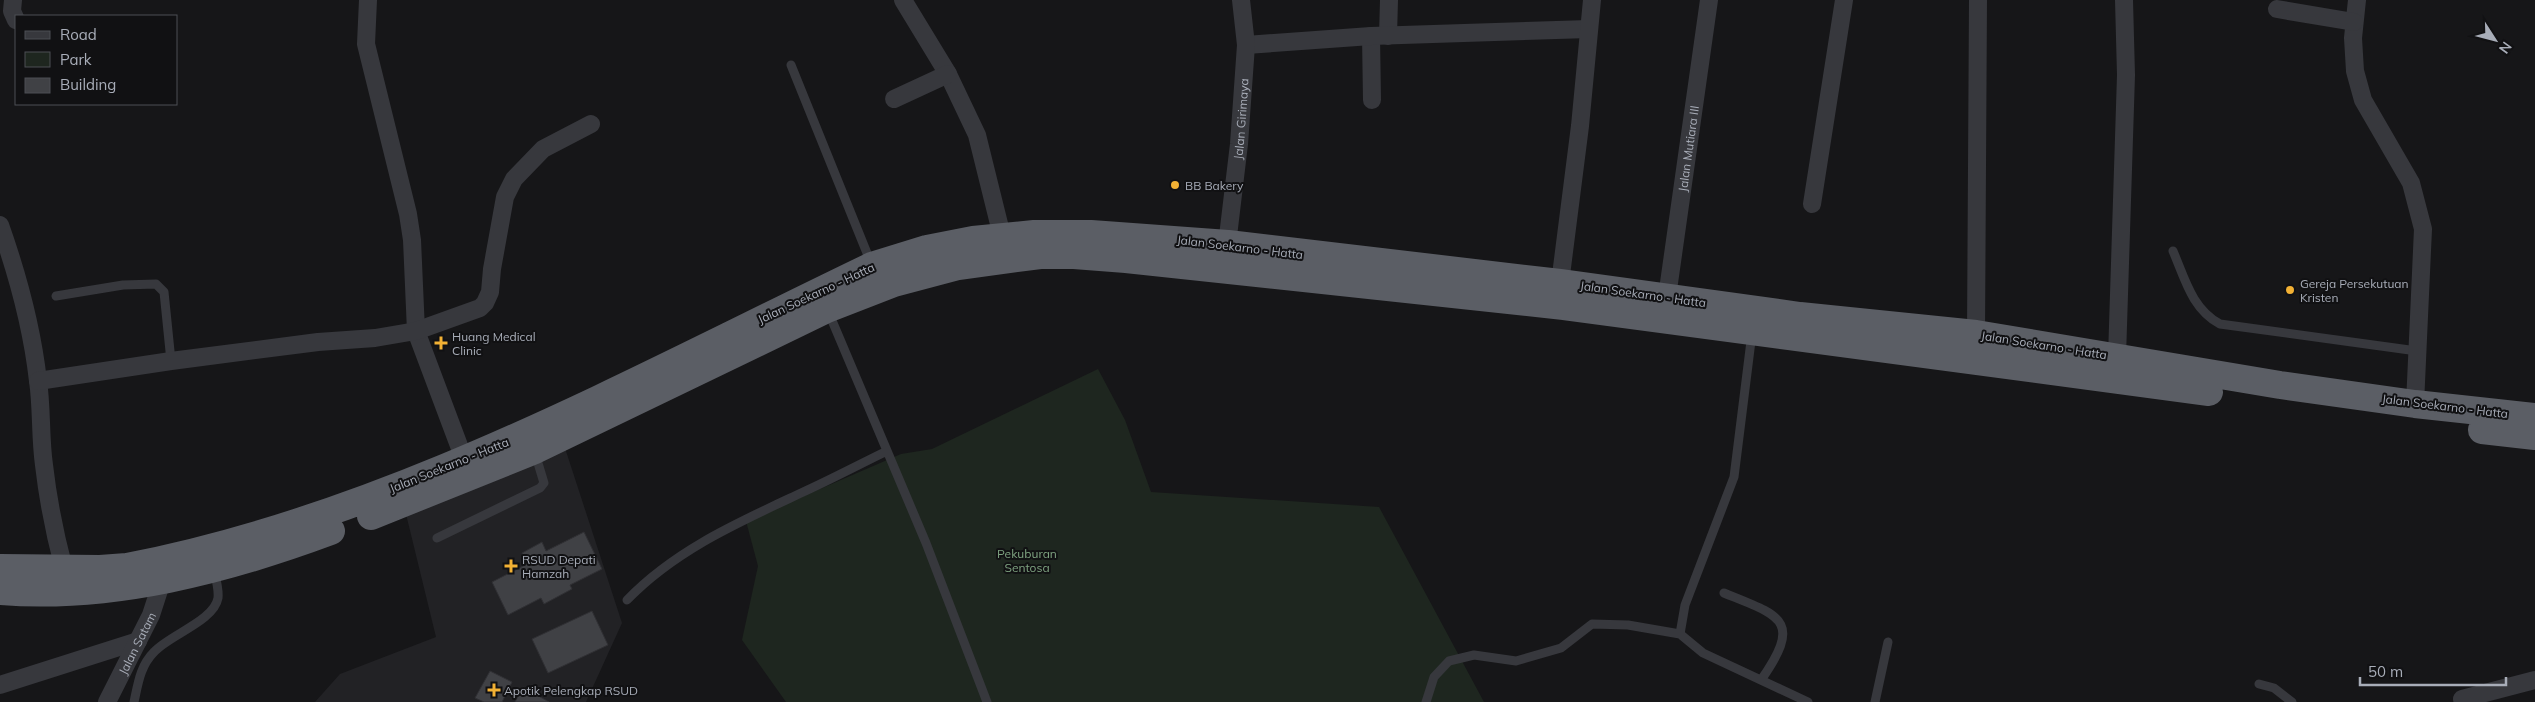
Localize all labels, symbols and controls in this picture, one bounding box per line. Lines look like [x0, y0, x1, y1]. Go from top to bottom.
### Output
legend [15, 15, 178, 105]
north arrow [2470, 15, 2520, 65]
text: Road [60, 25, 97, 44]
text: N [2495, 38, 2516, 57]
text: Park [60, 50, 92, 69]
text: Building [60, 75, 116, 94]
street label: Jalan Girimaya [1230, 78, 1251, 160]
street label: Jalan Mutiara III [1674, 104, 1702, 193]
place label: BB Bakery [1185, 178, 1244, 193]
marker: BB Bakery [1169, 179, 1181, 191]
street label: Jalan Soekarno - Hatta [1176, 232, 1304, 262]
street label: Jalan Soekarno - Hatta [755, 259, 877, 327]
place label: Gereja Persekutuan Kristen [2300, 276, 2409, 305]
street label: Jalan Soekarno - Hatta [1579, 278, 1707, 310]
marker: Gereja Persekutuan Kristen [2284, 284, 2296, 296]
street label: Jalan Soekarno - Hatta [1980, 328, 2108, 362]
place label: Huang Medical Clinic [452, 329, 536, 358]
marker: Huang Medical Clinic [434, 336, 448, 350]
street label: Jalan Soekarno - Hatta [2381, 391, 2509, 421]
street label: Jalan Soekarno - Hatta [387, 434, 511, 496]
park label: Pekuburan Sentosa [997, 546, 1057, 575]
place label: RSUD Depati Hamzah [522, 552, 596, 581]
marker: RSUD Depati Hamzah [504, 559, 518, 573]
street label: Jalan Satam [115, 609, 159, 677]
scale bar [2360, 654, 2506, 686]
text: 50 m [2368, 662, 2403, 681]
place label: Apotik Pelengkap RSUD [504, 683, 638, 698]
marker: Apotik Pelengkap RSUD [488, 684, 500, 696]

